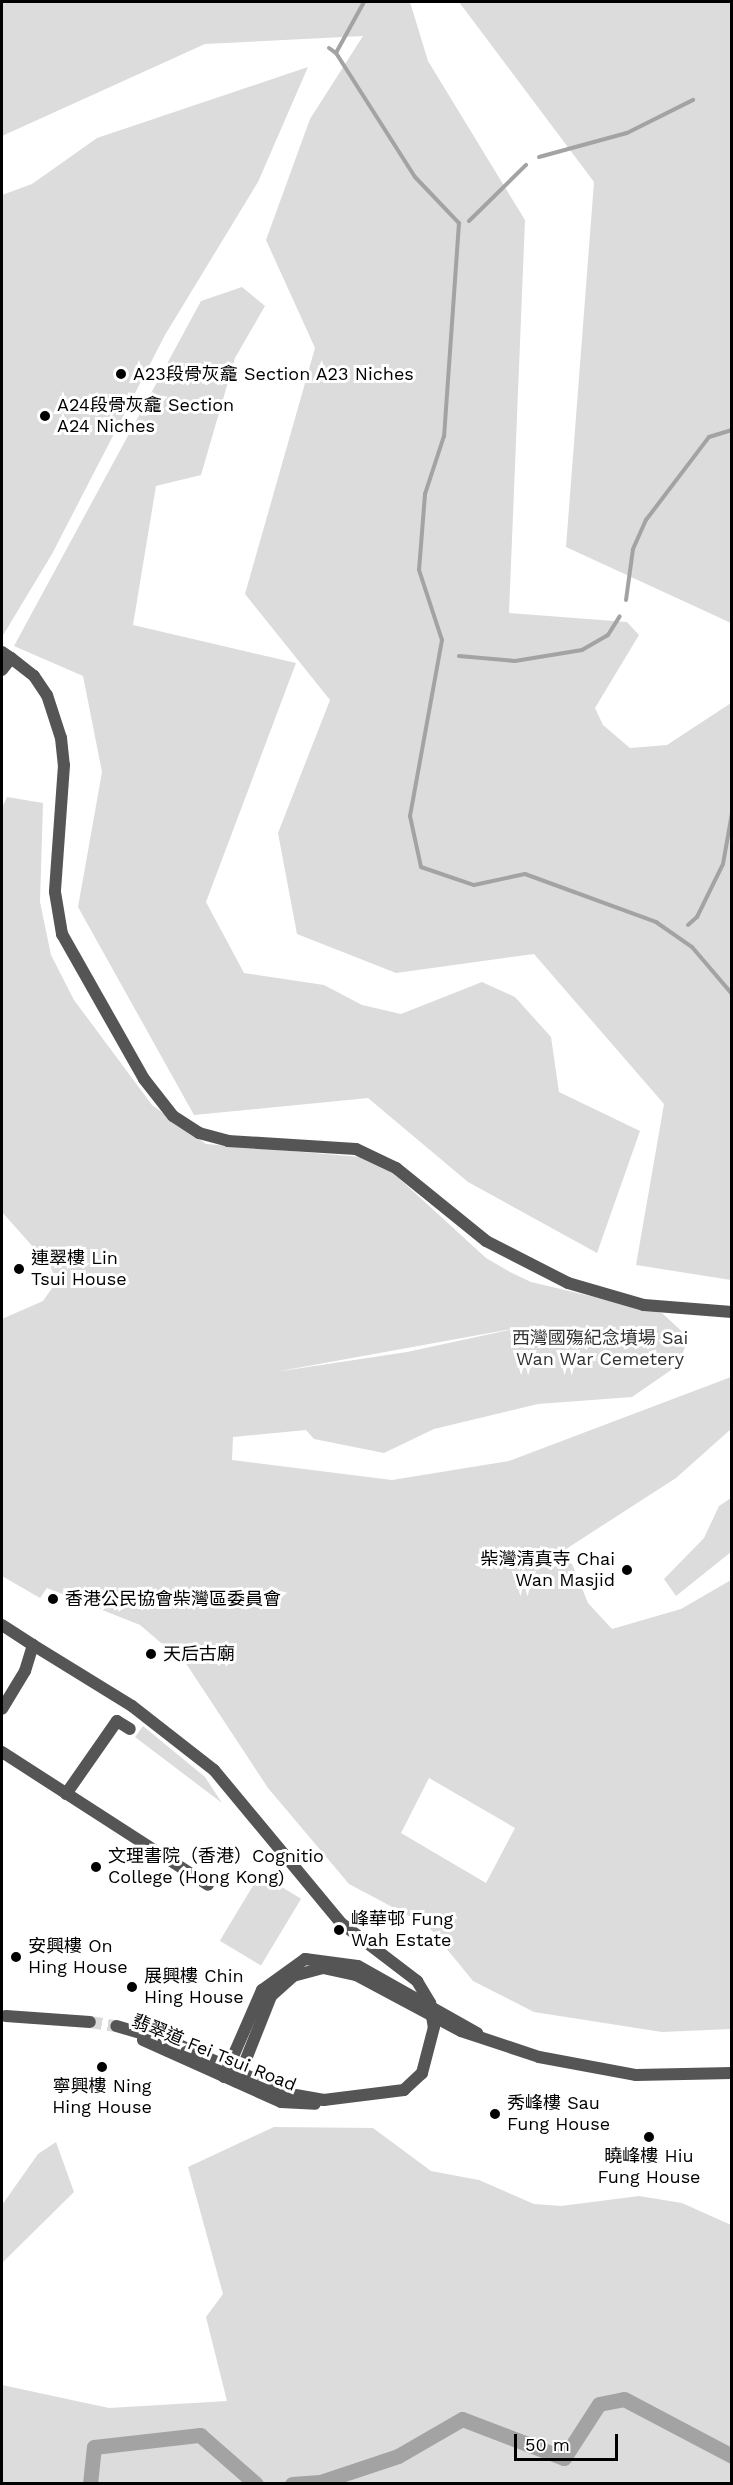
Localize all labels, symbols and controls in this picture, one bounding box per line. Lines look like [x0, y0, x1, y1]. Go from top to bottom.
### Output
place label: A23段骨灰龕 Section A23 Niches [133, 363, 415, 385]
marker: A23段骨灰龕 Section A23 Niches [114, 367, 128, 381]
place label: A24段骨灰龕 Section A24 Niches [57, 395, 234, 438]
marker: A24段骨灰龕 Section A24 Niches [38, 409, 52, 423]
place label: 連翠樓 Lin Tsui House [31, 1248, 127, 1290]
marker: 連翠樓 Lin Tsui House [12, 1262, 26, 1276]
park label: 西灣國殤紀念墳場 Sai Wan War Cemetery [512, 1328, 688, 1370]
place label: 柴灣清真寺 Chai Wan Masjid [480, 1549, 615, 1592]
marker: 柴灣清真寺 Chai Wan Masjid [620, 1563, 634, 1577]
place label: 香港公民協會柴灣區委員會 [65, 1588, 281, 1610]
marker: 香港公民協會柴灣區委員會 [46, 1592, 60, 1606]
place label: 天后古廟 [163, 1643, 235, 1665]
marker: 天后古廟 [144, 1647, 158, 1661]
place label: 文理書院（香港）Cognitio College (Hong Kong) [108, 1846, 324, 1888]
marker: 文理書院（香港）Cognitio College (Hong Kong) [89, 1860, 103, 1874]
place label: 峰華邨 Fung Wah Estate [351, 1909, 453, 1952]
marker: 峰華邨 Fung Wah Estate [332, 1923, 346, 1937]
place label: 安興樓 On Hing House [28, 1936, 128, 1978]
marker: 安興樓 On Hing House [9, 1950, 23, 1964]
place label: 展興樓 Chin Hing House [144, 1966, 244, 2008]
marker: 展興樓 Chin Hing House [125, 1980, 139, 1994]
street label: 翡翠道 Fei Tsui Road [128, 2010, 300, 2096]
marker: 寧興樓 Ning Hing House [95, 2060, 109, 2074]
place label: 寧興樓 Ning Hing House [52, 2076, 152, 2118]
place label: 秀峰樓 Sau Fung House [507, 2093, 610, 2136]
marker: 秀峰樓 Sau Fung House [488, 2107, 502, 2121]
marker: 曉峰樓 Hiu Fung House [642, 2130, 656, 2144]
place label: 曉峰樓 Hiu Fung House [597, 2146, 701, 2188]
scale bar [517, 2422, 620, 2460]
text: 50 m [525, 2434, 570, 2455]

